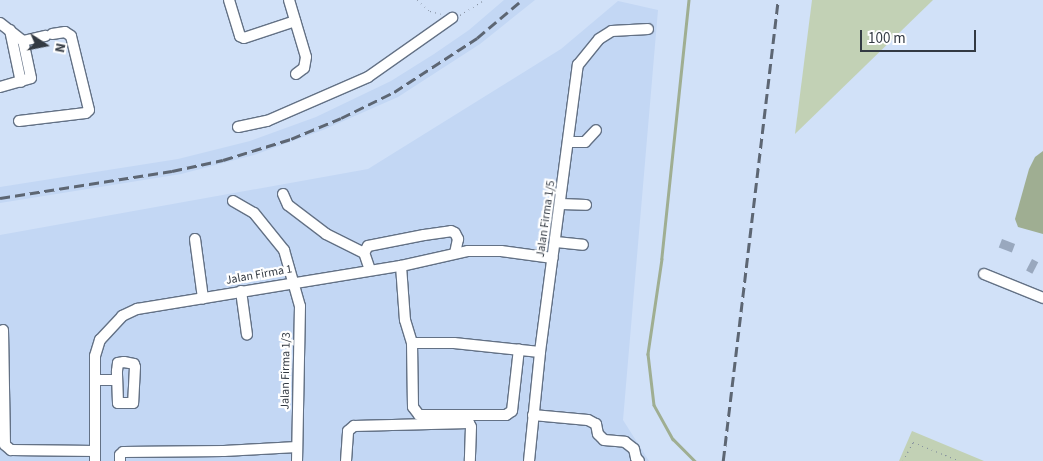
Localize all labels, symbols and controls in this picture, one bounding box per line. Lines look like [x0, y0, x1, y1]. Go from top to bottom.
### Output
north arrow [20, 20, 70, 70]
scale bar [863, 20, 979, 52]
text: 100 m [868, 28, 906, 49]
text: N [49, 41, 70, 54]
street label: Jalan Firma 1/5 [533, 180, 559, 258]
street label: Jalan Firma 1 [225, 262, 293, 288]
street label: Jalan Firma 1/3 [278, 332, 294, 410]

